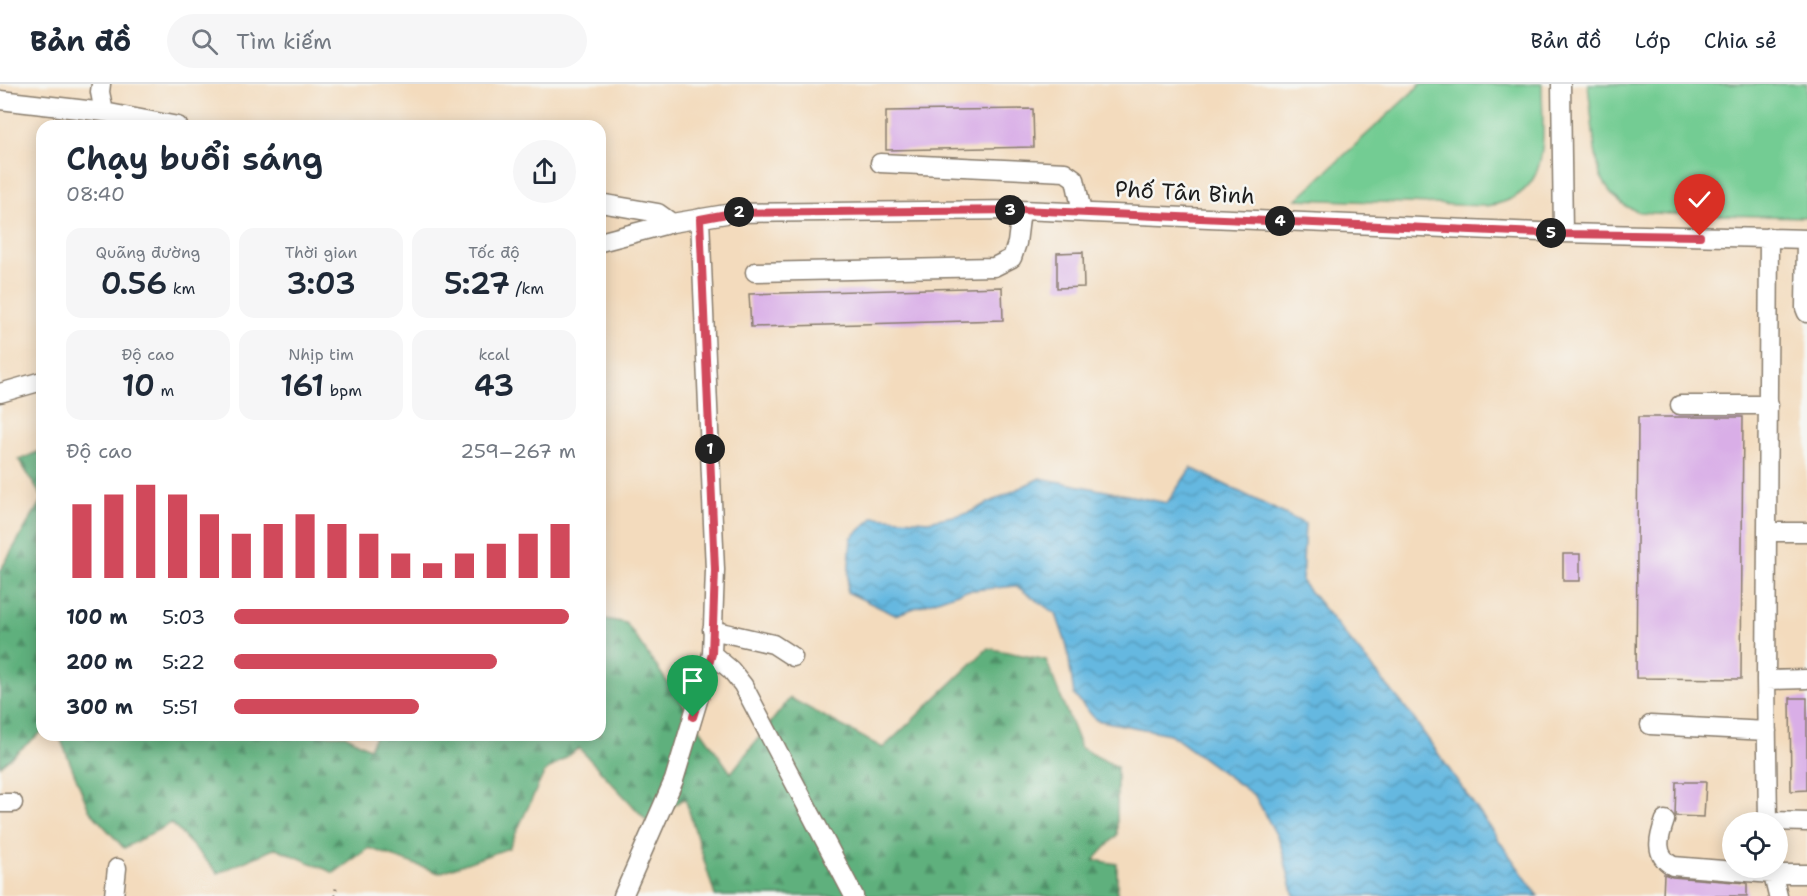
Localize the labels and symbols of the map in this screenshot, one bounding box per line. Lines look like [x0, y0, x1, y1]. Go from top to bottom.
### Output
street label: Phố Tân Bình [1114, 174, 1256, 211]
pin [1674, 174, 1725, 236]
pin: 3 [995, 195, 1025, 225]
pin: 2 [724, 197, 754, 227]
pin: 4 [1265, 206, 1295, 236]
pin: 5 [1536, 218, 1566, 248]
pin: 1 [695, 434, 725, 464]
pin [667, 655, 718, 717]

